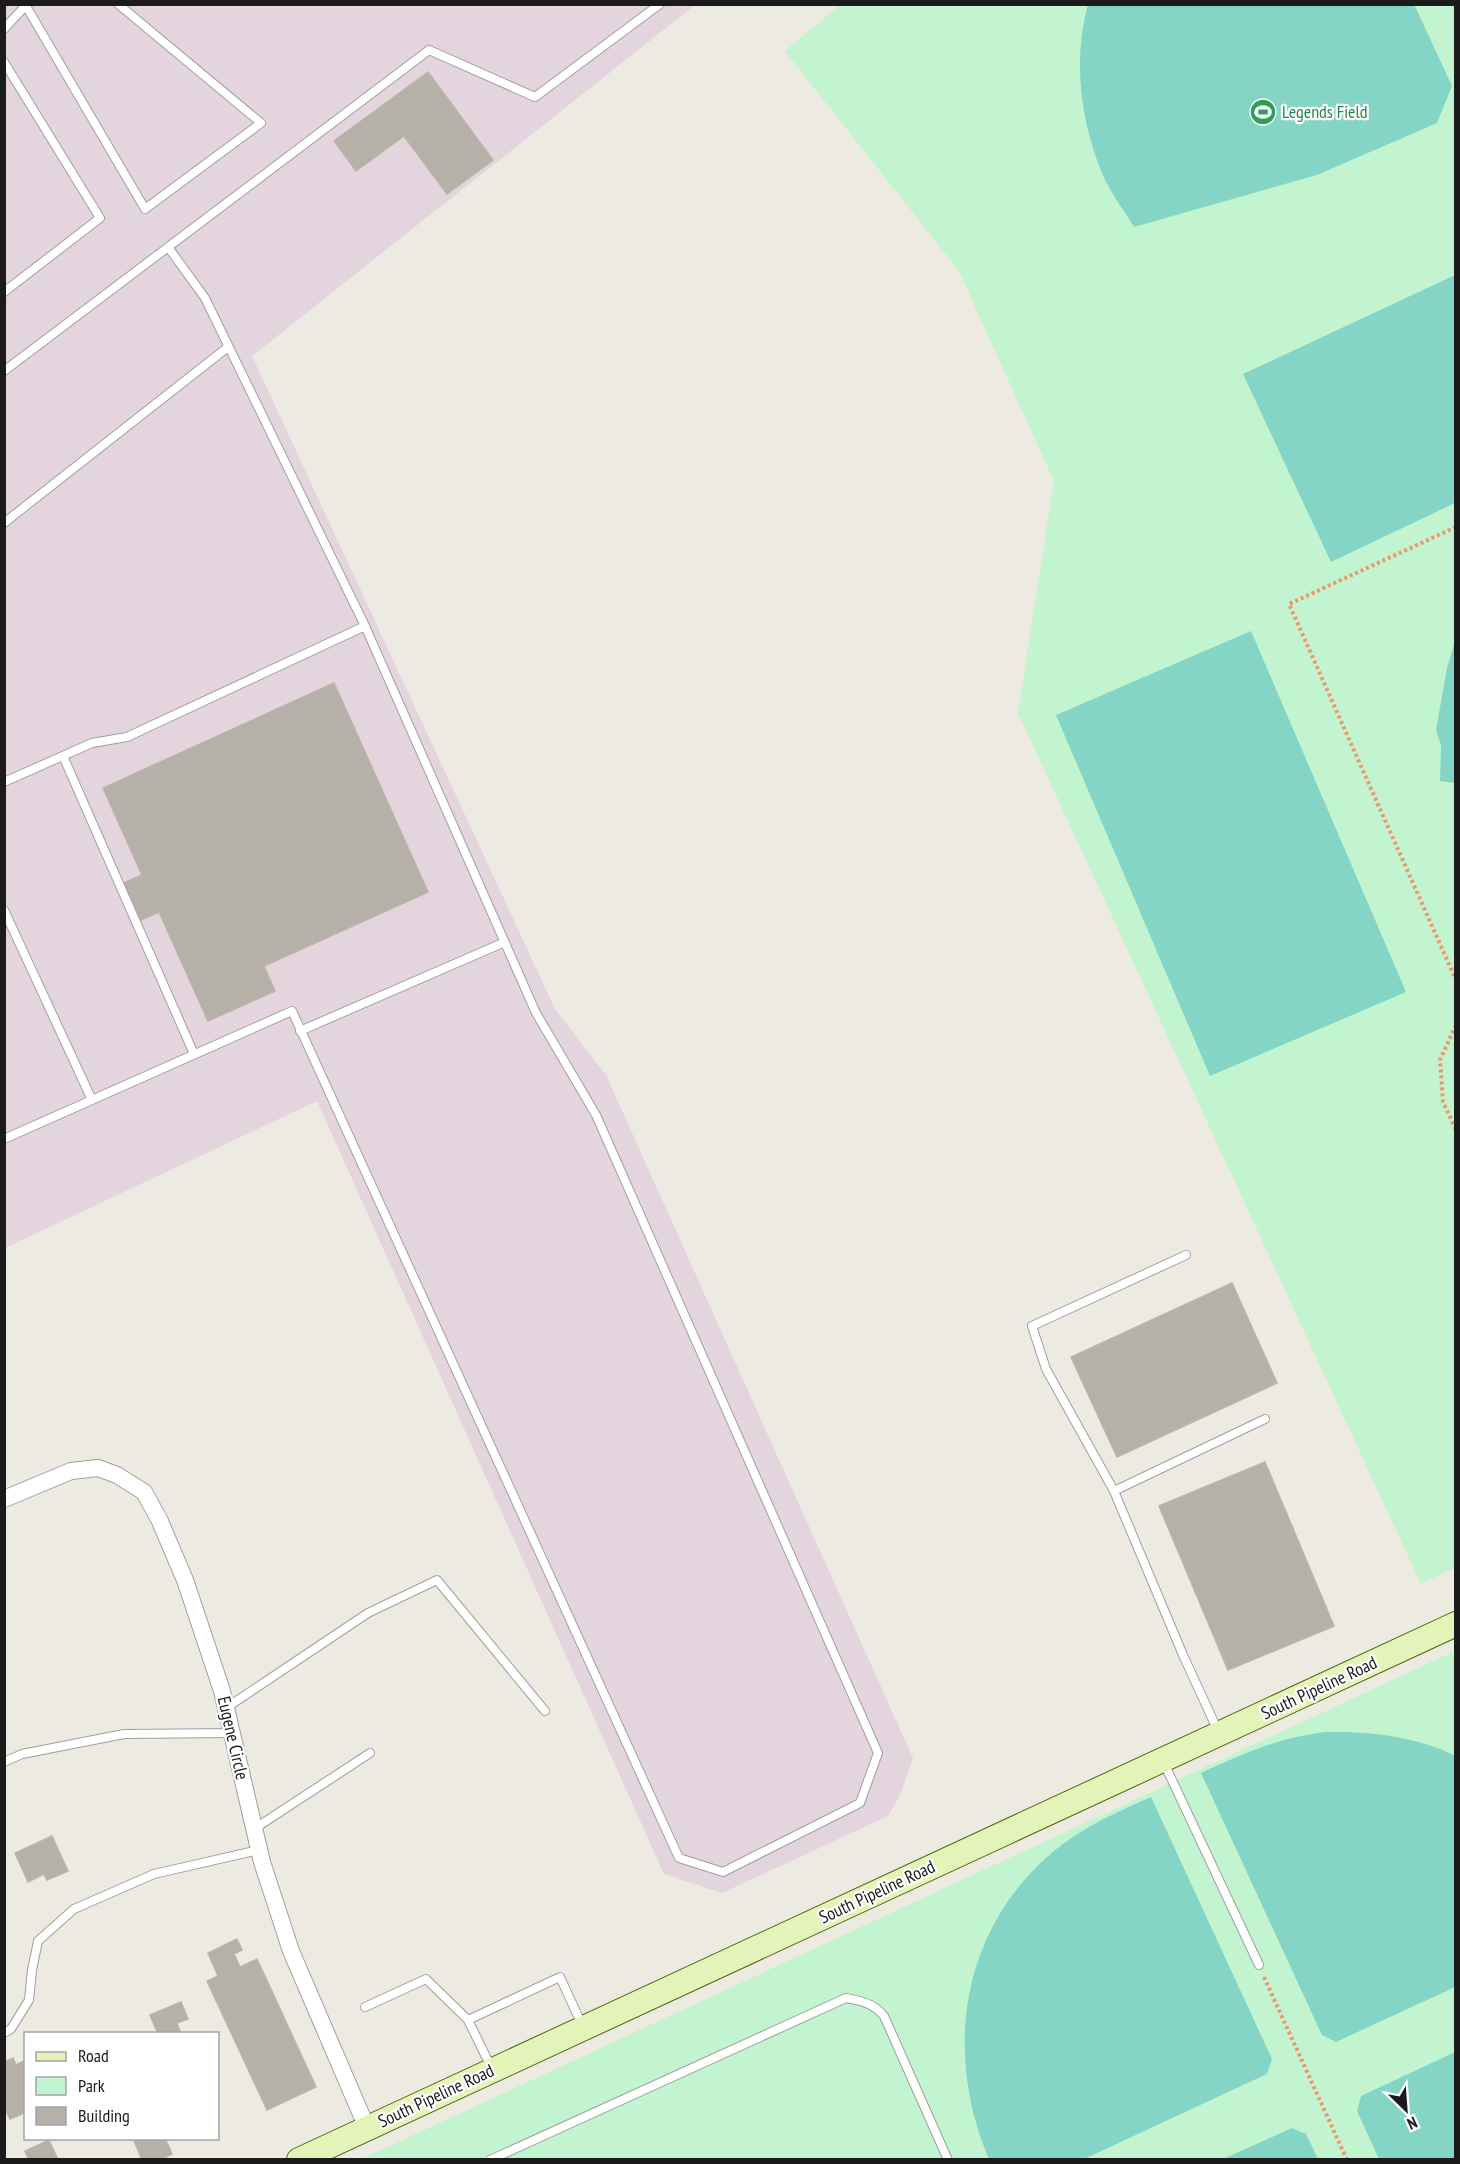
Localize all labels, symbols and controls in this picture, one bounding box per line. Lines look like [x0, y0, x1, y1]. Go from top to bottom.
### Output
sports icon: Legends Field [1248, 97, 1278, 127]
place label: Legends Field [1282, 100, 1368, 123]
street label: South Pipeline Road [1257, 1651, 1380, 1724]
street label: Eugene Circle [213, 1694, 254, 1782]
street label: South Pipeline Road [815, 1855, 938, 1928]
legend [24, 2032, 219, 2140]
text: Road [78, 2044, 109, 2067]
street label: South Pipeline Road [374, 2059, 497, 2132]
text: Park [78, 2074, 105, 2097]
north arrow [1376, 2080, 1436, 2140]
text: Building [78, 2104, 130, 2127]
text: N [1404, 2113, 1420, 2134]

